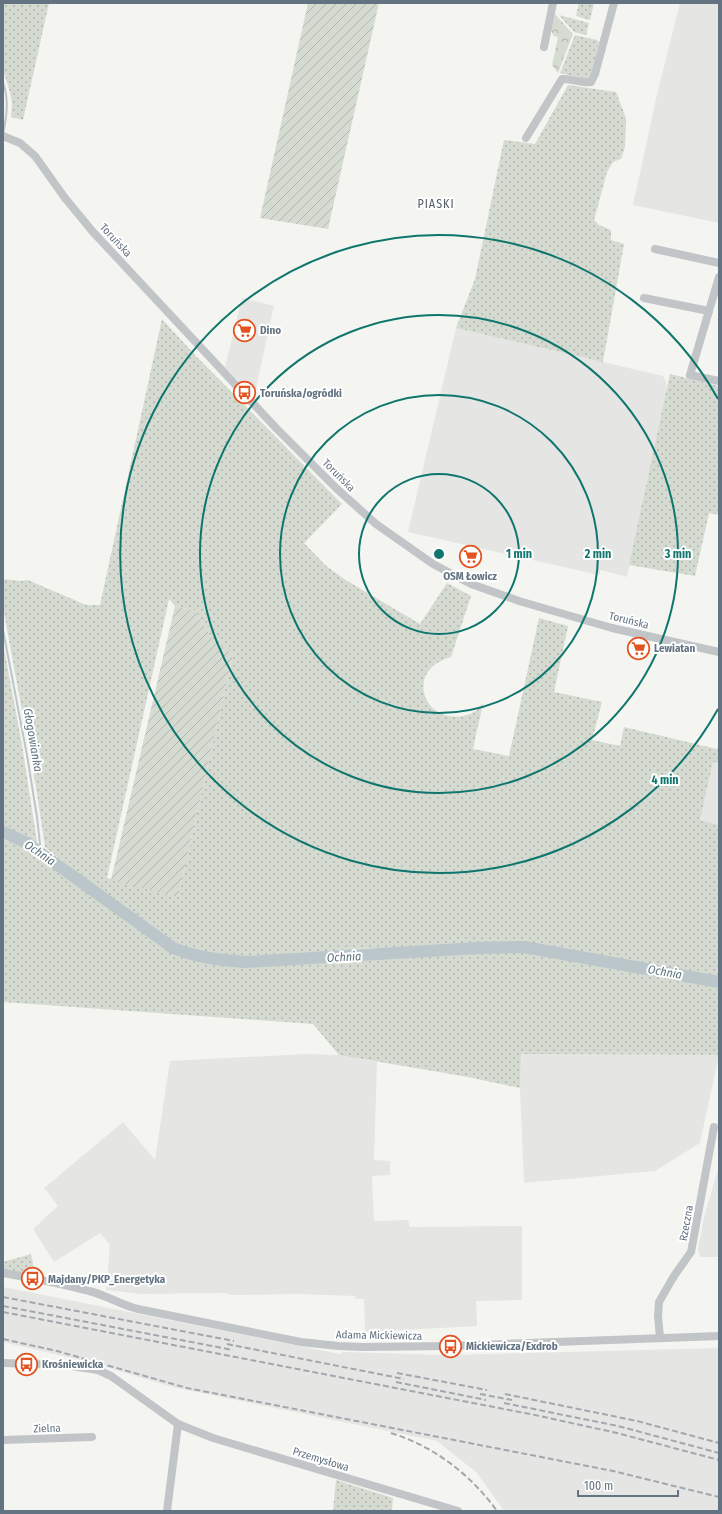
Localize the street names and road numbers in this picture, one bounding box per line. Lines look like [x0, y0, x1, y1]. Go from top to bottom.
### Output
street label: Toruńska [97, 221, 134, 260]
street label: Toruńska [320, 456, 358, 494]
street label: Toruńska [608, 609, 650, 632]
street label: Rzeczna [677, 1204, 696, 1242]
street label: Adama Mickiewicza [336, 1328, 422, 1343]
street label: Zielna [33, 1422, 61, 1435]
street label: Przemysłowa [291, 1445, 351, 1474]

